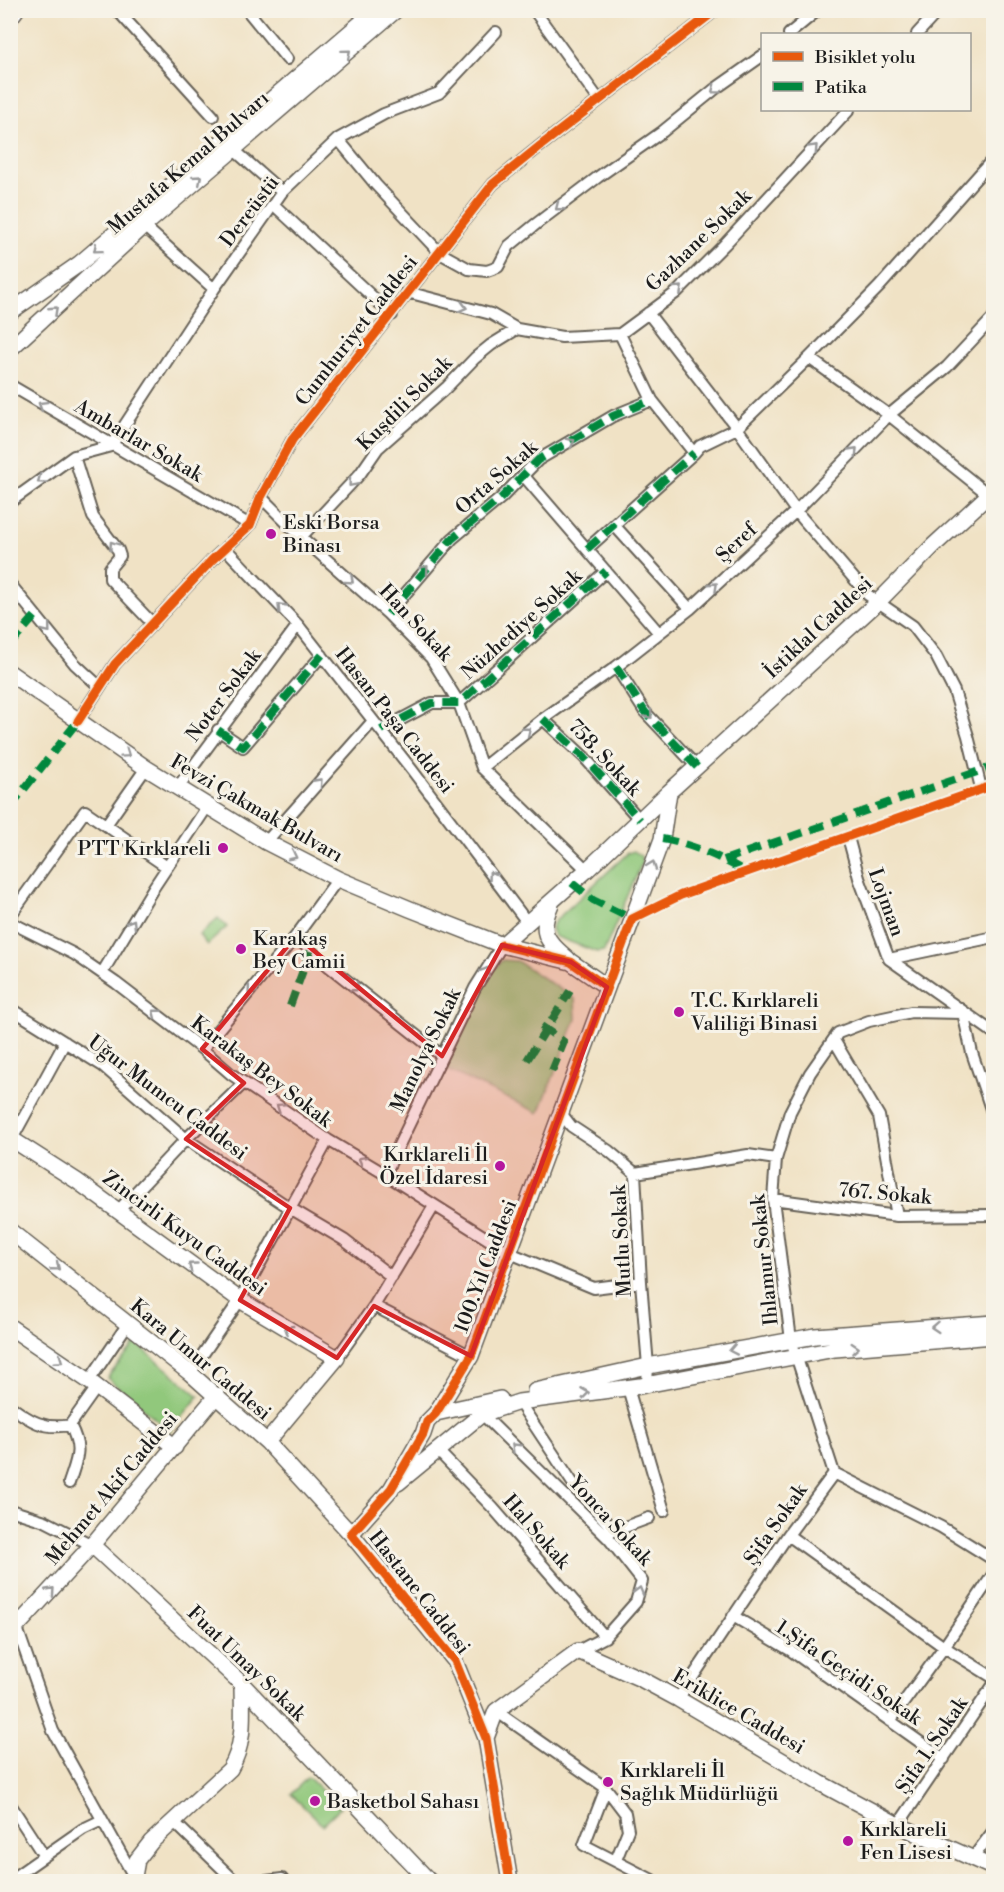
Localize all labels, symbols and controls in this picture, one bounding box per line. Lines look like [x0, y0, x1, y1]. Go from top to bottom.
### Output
legend [761, 33, 971, 111]
text: Bisiklet yolu [814, 46, 916, 69]
one-way arrow [340, 49, 351, 60]
text: Patika [815, 76, 868, 99]
one-way arrow [711, 82, 722, 93]
street label: Mustafa Kemal Bulvarı [103, 86, 275, 240]
one-way arrow [806, 144, 817, 155]
street label: Dereüstü [215, 171, 286, 253]
one-way arrow [191, 175, 202, 186]
street label: Gazhane Sokak [641, 183, 758, 298]
one-way arrow [555, 199, 566, 210]
one-way arrow [93, 242, 104, 253]
street label: Cumhuriyet Caddesi [291, 250, 424, 411]
one-way arrow [673, 285, 683, 296]
one-way arrow [458, 299, 468, 312]
one-way arrow [47, 306, 58, 317]
street label: Kuşdili Sokak [352, 350, 459, 457]
street label: Ambarlar Sokak [69, 394, 208, 489]
one-way arrow [38, 402, 49, 413]
street label: Orta Sokak [451, 435, 544, 521]
one-way arrow [565, 437, 576, 449]
one-way arrow [847, 447, 858, 458]
one-way arrow [36, 473, 47, 484]
one-way arrow [349, 476, 360, 487]
place label: Eski Borsa Binası [282, 511, 380, 559]
street label: Şeref [711, 517, 763, 568]
marker: Eski Borsa Binası [264, 527, 278, 541]
one-way arrow [109, 541, 120, 552]
street label: Nüzhediye Sokak [457, 563, 589, 686]
one-way arrow [418, 565, 429, 576]
street label: İstiklal Caddesi [759, 571, 879, 685]
one-way arrow [343, 573, 354, 584]
street label: Han Sokak [373, 579, 458, 668]
one-way arrow [707, 583, 718, 594]
one-way arrow [277, 603, 288, 613]
one-way arrow [40, 622, 51, 633]
street label: Noter Sokak [181, 643, 268, 747]
street label: Hasan Paşa Caddesi [329, 643, 459, 799]
one-way arrow [642, 708, 653, 719]
street label: 758. Sokak [562, 714, 647, 803]
one-way arrow [520, 728, 531, 739]
one-way arrow [120, 747, 131, 758]
street label: Fevzi Çakmak Bulvarı [165, 750, 347, 869]
one-way arrow [312, 778, 323, 789]
place label: PTT Kırklareli [78, 837, 211, 862]
marker: PTT Kırklareli [216, 841, 230, 855]
one-way arrow [286, 848, 297, 860]
one-way arrow [645, 860, 658, 870]
street label: Lojman [862, 865, 909, 940]
one-way arrow [488, 871, 499, 882]
one-way arrow [125, 919, 137, 929]
place label: Karakaş Bey Camii [252, 927, 346, 975]
marker: Karakaş Bey Camii [234, 942, 248, 956]
one-way arrow [478, 967, 490, 977]
one-way arrow [349, 981, 360, 992]
street label: Manolya Sokak [385, 983, 468, 1117]
one-way arrow [247, 984, 258, 995]
place label: T.C. Kırklareli Valiliği Binasi [690, 989, 819, 1037]
marker: T.C. Kırklareli Valiliği Binasi [672, 1005, 686, 1019]
one-way arrow [151, 1009, 162, 1020]
street label: Karakaş Bey Sokak [185, 1011, 338, 1134]
street label: Uğur Mumcu Caddesi [82, 1030, 252, 1167]
one-way arrow [275, 1103, 286, 1114]
place label: Kırklareli İl Özel İdaresi [380, 1142, 488, 1191]
one-way arrow [358, 1156, 368, 1167]
marker: Kırklareli İl Özel İdaresi [493, 1159, 507, 1173]
street label: Zincirli Kuyu Caddesi [97, 1166, 271, 1302]
street label: 767. Sokak [837, 1178, 934, 1211]
street label: Mutlu Sokak [607, 1183, 638, 1298]
street label: Ihlamur Sokak [746, 1192, 785, 1327]
street label: 100.Yıl Caddesi [449, 1196, 523, 1337]
one-way arrow [49, 1260, 60, 1271]
one-way arrow [188, 1262, 199, 1273]
street label: Kara Umur Caddesi [124, 1294, 276, 1427]
one-way arrow [931, 1320, 940, 1333]
one-way arrow [284, 1325, 294, 1337]
one-way arrow [850, 1342, 859, 1355]
one-way arrow [729, 1343, 739, 1356]
one-way arrow [52, 1353, 63, 1364]
one-way arrow [581, 1388, 590, 1400]
street label: Mehmet Akif Caddesi [41, 1407, 184, 1571]
one-way arrow [512, 1443, 523, 1454]
street label: Yonca Sokak [562, 1470, 658, 1573]
street label: Şifa Sokak [739, 1478, 814, 1570]
street label: Hal Sokak [497, 1490, 576, 1576]
street label: Hastane Caddesi [363, 1526, 475, 1660]
one-way arrow [632, 1586, 645, 1596]
one-way arrow [44, 1587, 55, 1598]
street label: Fuat Umay Sokak [181, 1601, 312, 1728]
street label: 1.Şifa Geçidi Sokak [770, 1615, 927, 1732]
street label: Eriklice Caddesi [668, 1664, 809, 1761]
street label: Şifa 1. Sokak [891, 1691, 975, 1799]
place label: Kırklareli İl Sağlık Müdürlüğü [620, 1758, 779, 1807]
marker: Kırklareli İl Sağlık Müdürlüğü [601, 1775, 615, 1789]
place label: Basketbol Sahası [326, 1790, 480, 1815]
marker: Basketbol Sahası [308, 1794, 322, 1808]
place label: Kırklareli Fen Lisesi [860, 1818, 952, 1866]
marker: Kırklareli Fen Lisesi [841, 1834, 855, 1848]

